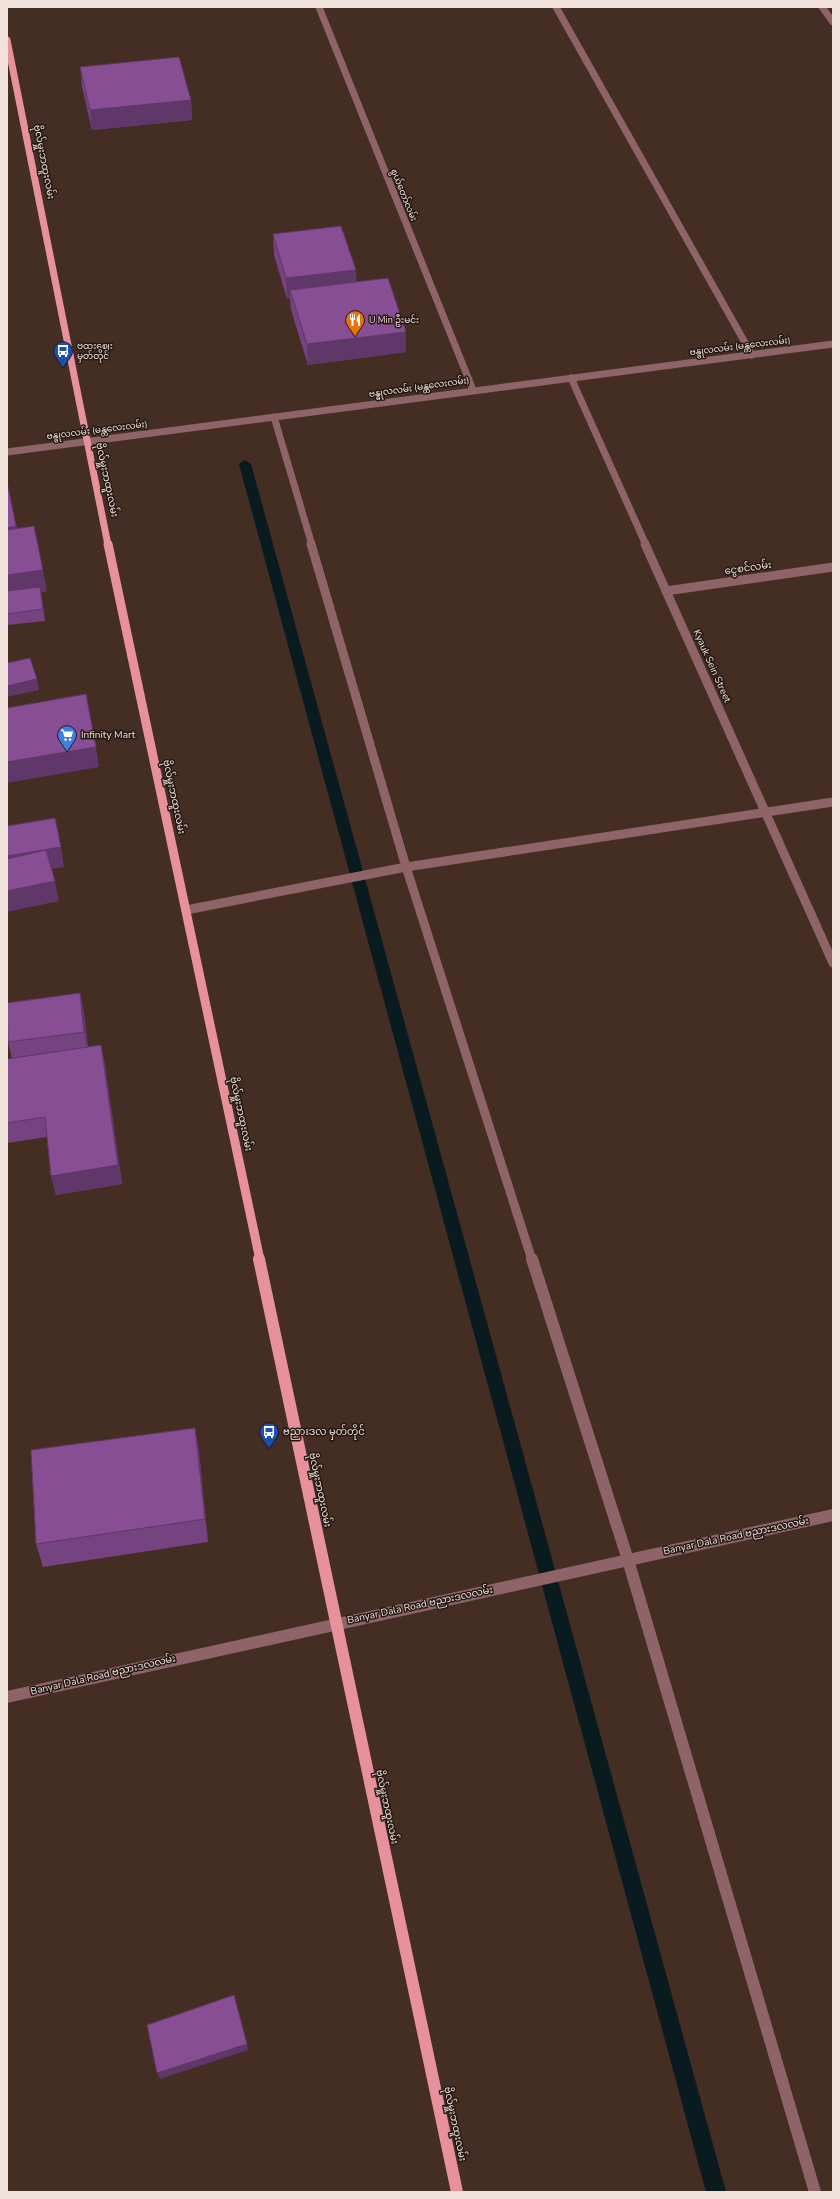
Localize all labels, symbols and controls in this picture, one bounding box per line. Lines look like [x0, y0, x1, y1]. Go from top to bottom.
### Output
street label: ဗိုလ်မှူးဘထူးလမ်း [29, 123, 59, 201]
street label: စွယ်တော်လမ်း [387, 167, 420, 223]
restaurant icon: U Min ဦးမင်း [344, 309, 366, 337]
place label: U Min ဦးမင်း [369, 314, 419, 327]
street label: ဗန္ဓုလလမ်း (မန္တလေးလမ်း) [689, 334, 791, 359]
bus stop icon: ဗထူးဈေး မှတ်တိုင် [52, 340, 74, 368]
place label: ဗထူးဈေး မှတ်တိုင် [77, 340, 113, 363]
street label: ဗန္ဓုလလမ်း (မန္တလေးလမ်း) [368, 374, 470, 401]
street label: ဗန္ဓုလလမ်း (မန္တလေးလမ်း) [46, 418, 148, 443]
street label: ဗိုလ်မှူးဘထူးလမ်း [91, 441, 123, 519]
street label: ငွေစင်လမ်း [723, 557, 773, 579]
street label: Kyauk Sein Street [690, 627, 735, 705]
supermarket icon: Infinity Mart [56, 724, 78, 752]
place label: Infinity Mart [81, 728, 136, 742]
street label: ဗိုလ်မှူးဘထူးလမ်း [158, 758, 190, 836]
street label: ဗိုလ်မှူးဘထူးလမ်း [225, 1075, 257, 1153]
bus stop icon: ဗညားဒလ မှတ်တိုင် [258, 1421, 280, 1449]
place label: ဗညားဒလ မှတ်တိုင် [283, 1424, 365, 1440]
street label: ဗိုလ်မှူးဘထူးလမ်း [304, 1451, 336, 1529]
street label: Banyar Dala Road ဗညားဒလလမ်း [662, 1513, 810, 1559]
street label: Banyar Dala Road ဗညားဒလလမ်း [346, 1582, 494, 1628]
street label: Banyar Dala Road ဗညားဒလလမ်း [29, 1650, 177, 1700]
street label: ဗိုလ်မှူးဘထူးလမ်း [371, 1768, 403, 1846]
street label: ဗိုလ်မှူးဘထူးလမ်း [439, 2085, 471, 2163]

